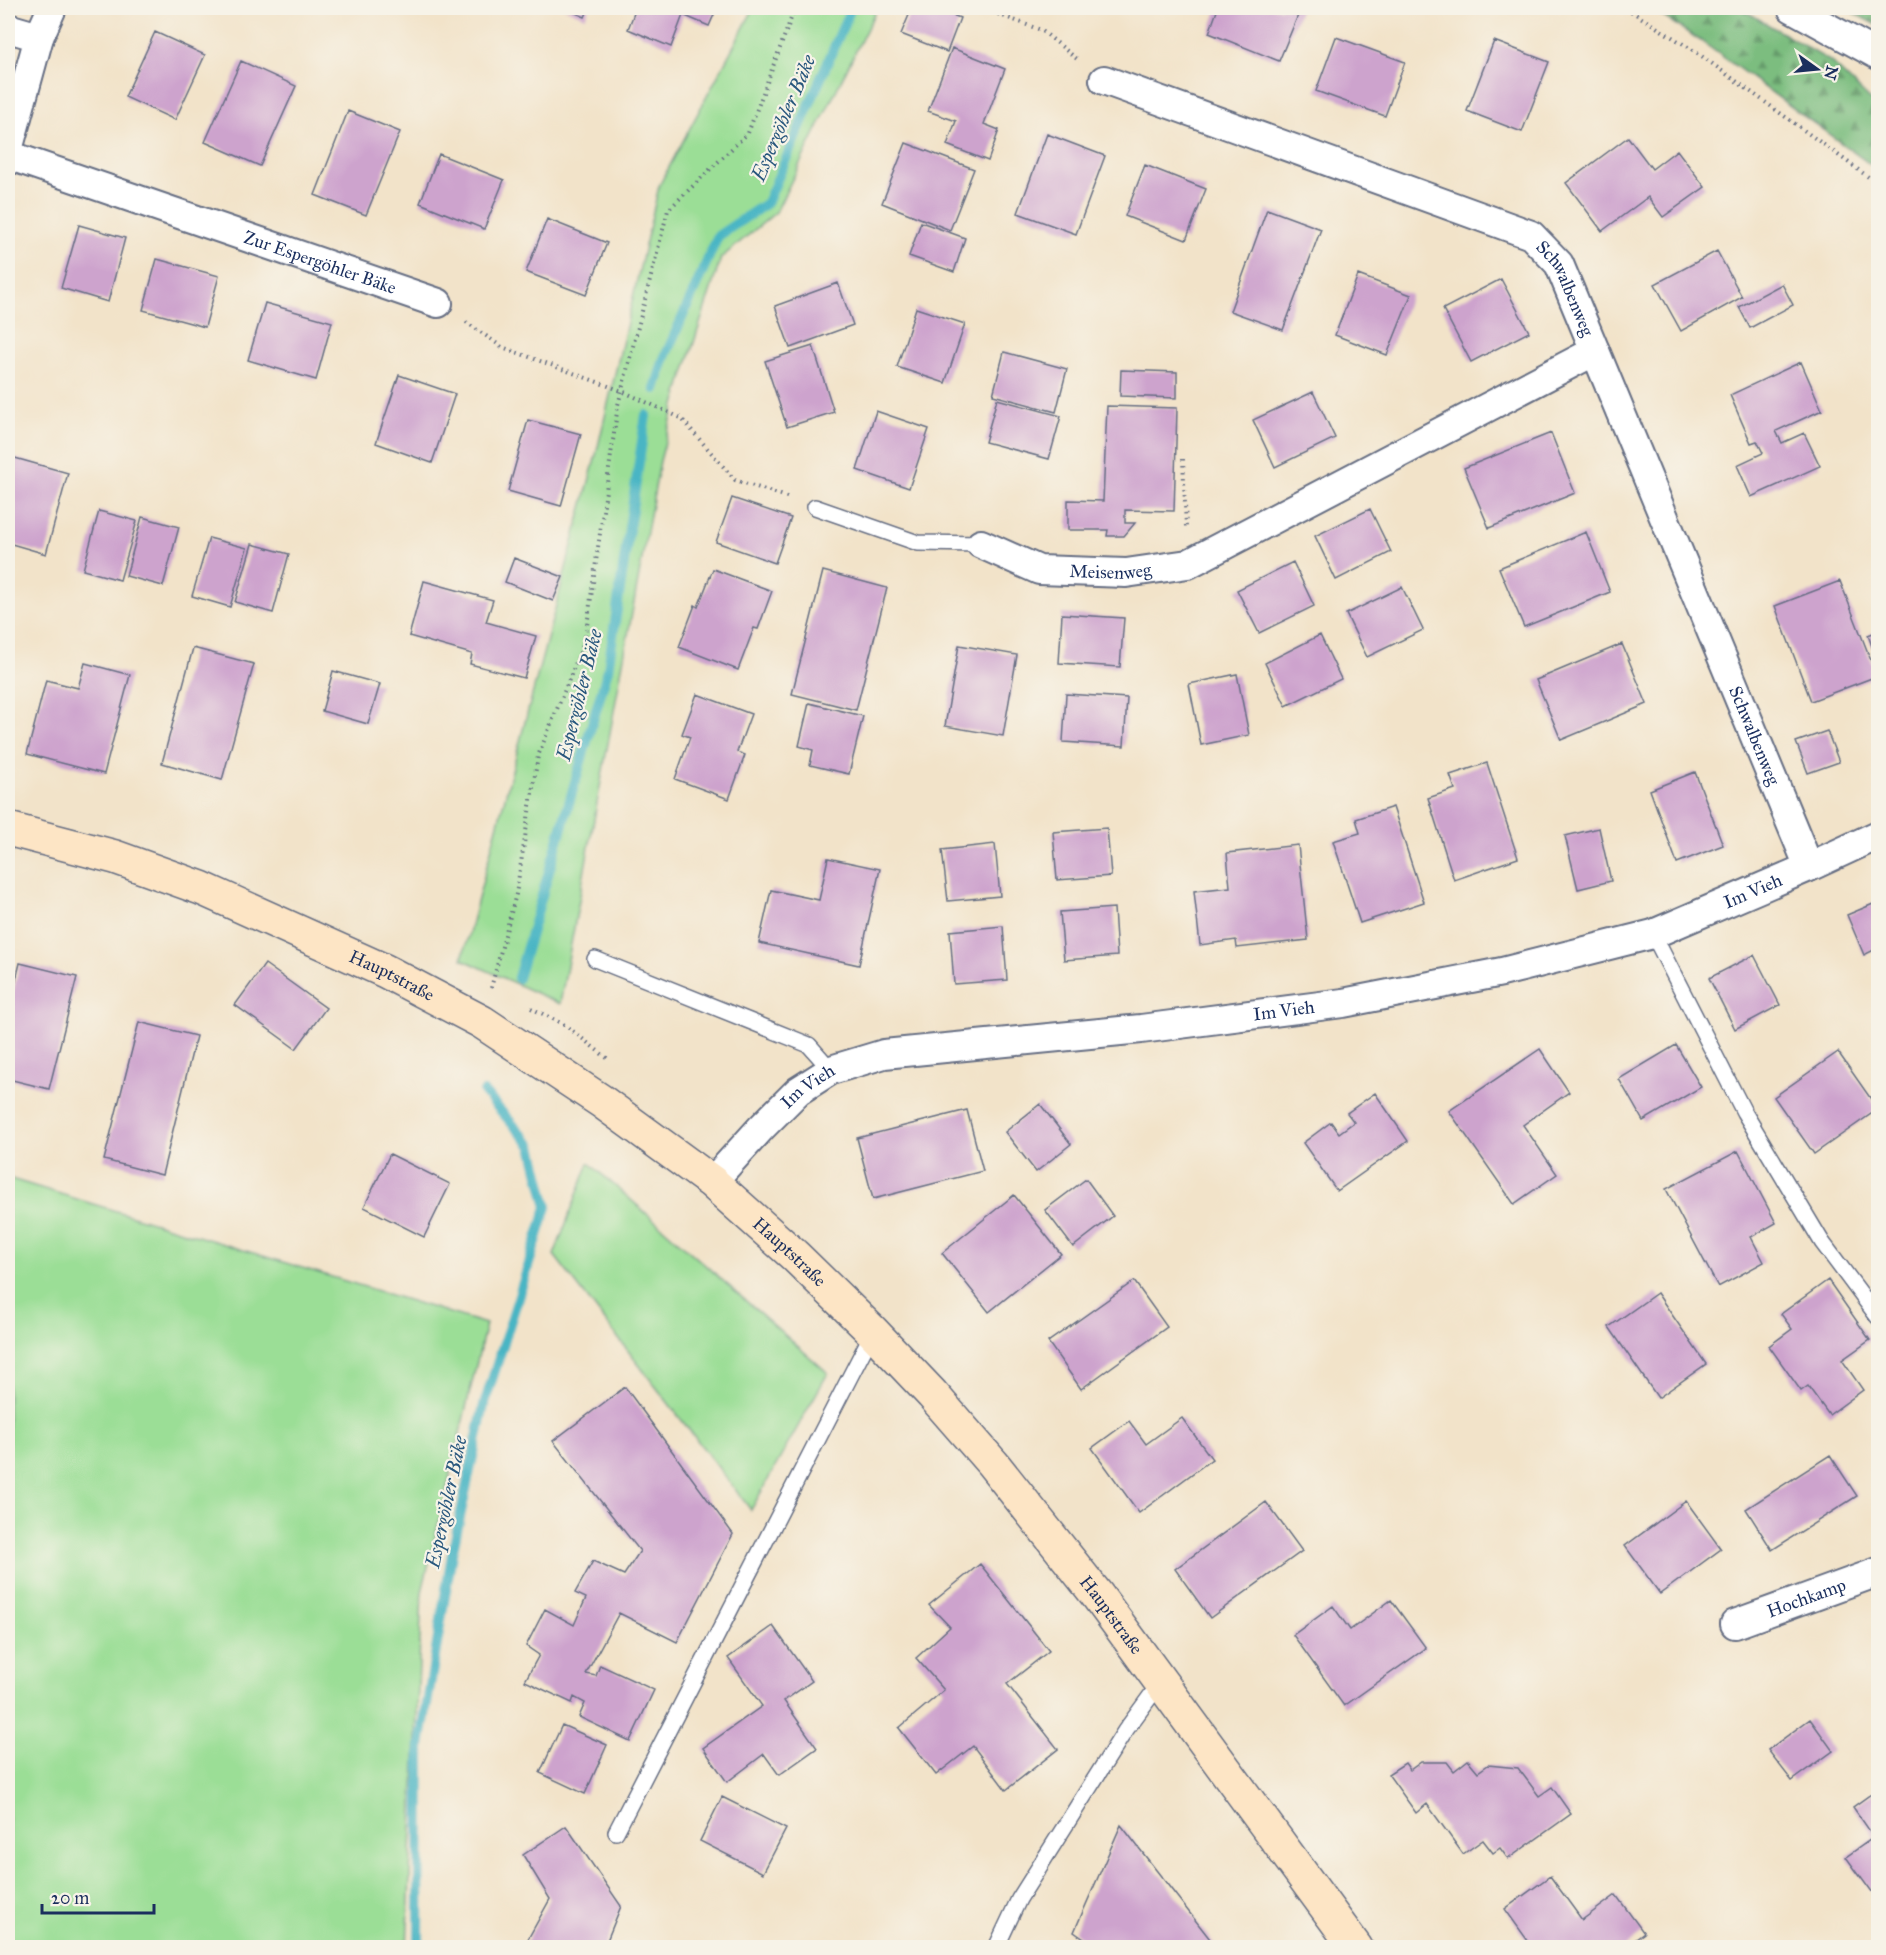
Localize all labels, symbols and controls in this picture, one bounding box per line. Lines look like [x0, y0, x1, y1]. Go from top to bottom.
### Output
north arrow [1787, 39, 1847, 99]
water label: Espergöhler Bäke [745, 51, 822, 186]
text: N [1820, 64, 1842, 82]
street label: Zur Espergöhler Bäke [241, 226, 399, 299]
street label: Schwalbenweg [1531, 236, 1599, 340]
street label: Meisenweg [1069, 558, 1153, 584]
water label: Espergöhler Bäke [551, 626, 608, 764]
street label: Schwalbenweg [1724, 683, 1785, 789]
street label: Im Vieh [1720, 869, 1786, 913]
street label: Hauptstraße [346, 945, 438, 1006]
street label: Im Vieh [1252, 996, 1316, 1025]
street label: Im Vieh [776, 1059, 839, 1113]
street label: Hauptstraße [748, 1212, 831, 1291]
water label: Espergöhler Bäke [420, 1433, 473, 1572]
street label: Hauptstraße [1075, 1571, 1148, 1658]
street label: Hochkamp [1764, 1574, 1849, 1622]
scale bar [42, 1877, 154, 1915]
text: 20 m [51, 1887, 89, 1909]

